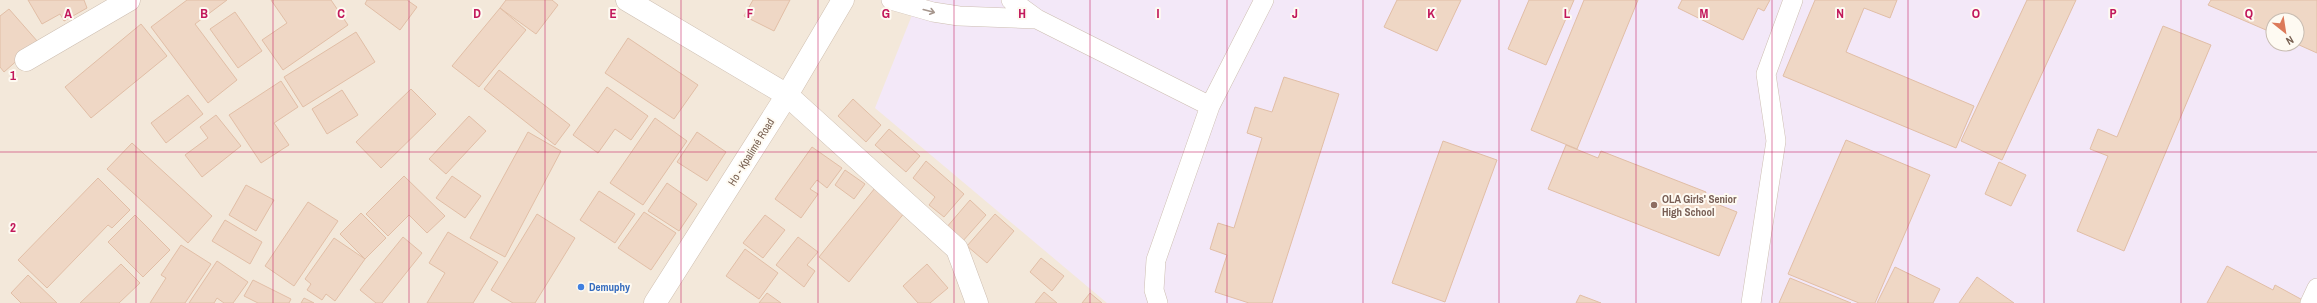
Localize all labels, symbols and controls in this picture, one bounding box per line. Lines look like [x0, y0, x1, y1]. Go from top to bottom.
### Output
text: A [64, 5, 72, 22]
text: B [200, 5, 208, 22]
text: C [337, 5, 345, 22]
text: D [473, 5, 481, 22]
text: E [609, 5, 617, 22]
text: F [747, 5, 754, 22]
text: G [882, 5, 890, 22]
text: H [1018, 5, 1026, 22]
text: I [1157, 5, 1160, 22]
text: J [1292, 5, 1298, 22]
text: K [1427, 5, 1435, 22]
text: L [1564, 5, 1571, 22]
text: M [1700, 5, 1709, 22]
text: N [1836, 5, 1844, 22]
text: O [1972, 5, 1980, 22]
text: P [2109, 5, 2117, 22]
text: Q [2245, 5, 2253, 22]
one-way arrow [922, 8, 935, 15]
north arrow [2265, 12, 2305, 52]
text: N [2284, 33, 2296, 48]
text: 1 [10, 67, 16, 84]
street label: Ho - Kpalimé Road [725, 116, 777, 188]
place label: OLA Girls' Senior High School [1662, 192, 1737, 219]
marker: OLA Girls' Senior High School [1649, 200, 1659, 210]
text: 2 [10, 219, 16, 236]
place label: Demuphy [589, 280, 630, 294]
marker: Demuphy [576, 282, 586, 292]

